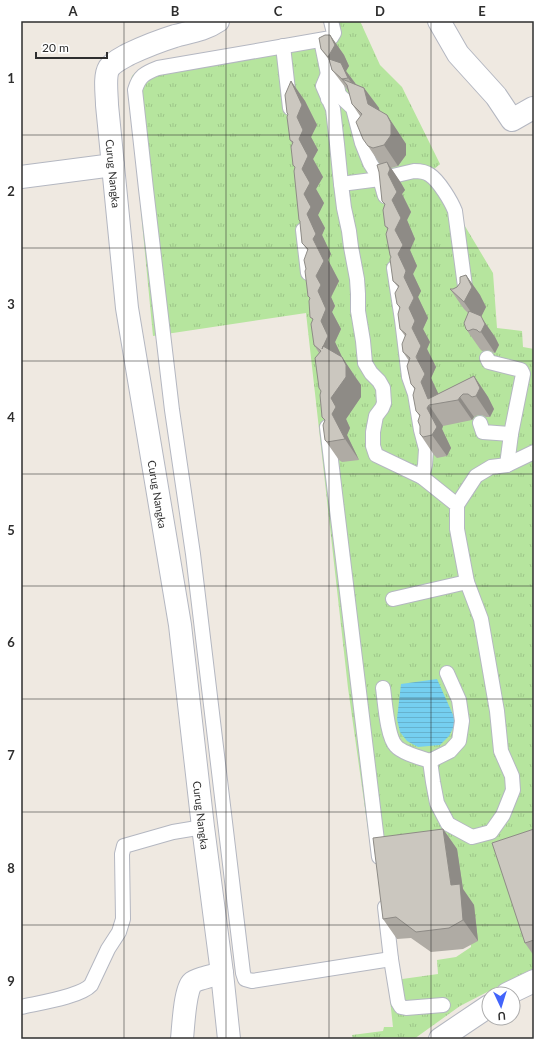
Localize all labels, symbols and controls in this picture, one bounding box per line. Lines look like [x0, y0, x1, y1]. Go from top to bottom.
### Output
text: A [67, 3, 78, 19]
text: B [171, 3, 180, 19]
text: C [274, 3, 283, 19]
text: D [375, 3, 385, 19]
text: E [478, 3, 486, 19]
scale bar [36, 34, 107, 60]
text: 20 m [42, 40, 69, 55]
text: 1 [7, 70, 15, 86]
street label: Curug Nangka [104, 139, 124, 208]
text: 2 [7, 183, 15, 199]
text: 3 [7, 296, 15, 312]
text: 4 [7, 409, 15, 425]
street label: Curug Nangka [146, 459, 170, 529]
text: 5 [7, 522, 15, 538]
text: 6 [7, 634, 15, 650]
text: 7 [7, 747, 15, 763]
street label: Curug Nangka [191, 780, 212, 850]
text: 8 [7, 860, 15, 876]
text: 9 [7, 973, 15, 989]
north arrow [481, 986, 521, 1026]
text: U [497, 1010, 506, 1023]

